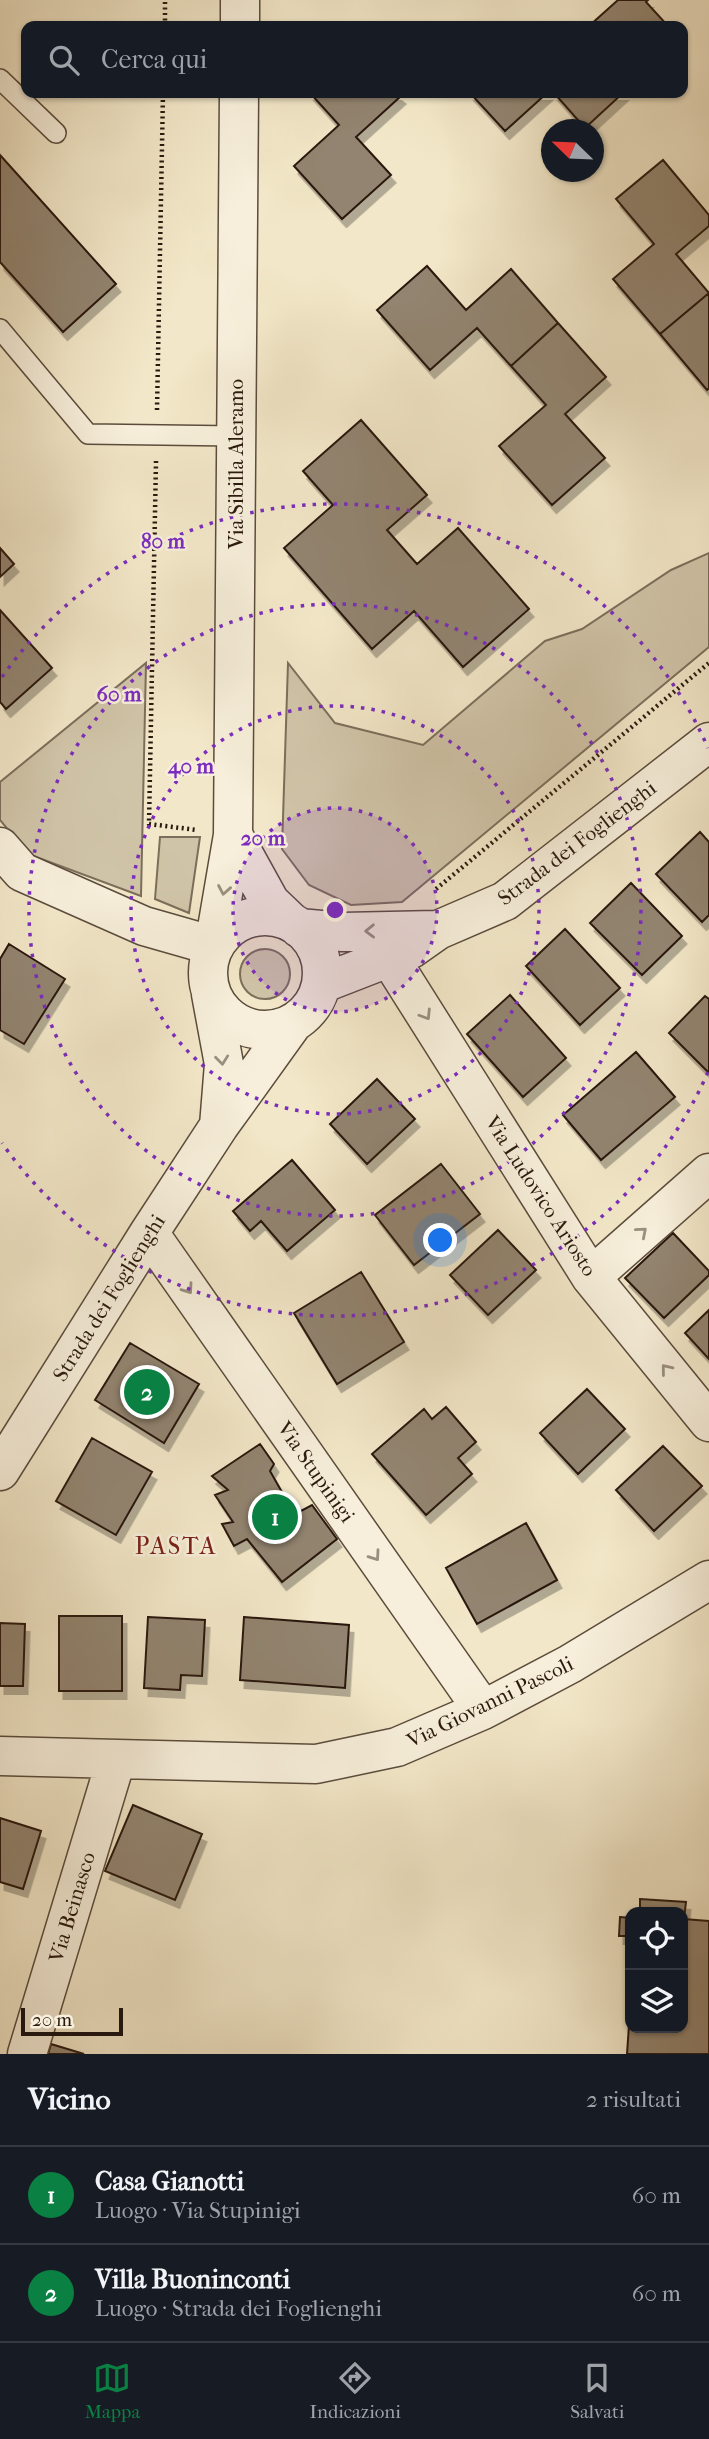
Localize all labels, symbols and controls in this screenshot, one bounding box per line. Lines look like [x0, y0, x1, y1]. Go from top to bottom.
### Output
search box [21, 21, 688, 98]
icon: search [45, 41, 83, 79]
text: Cerca qui [101, 44, 207, 75]
north arrow [541, 119, 604, 182]
street label: Via Sibilla Aleramo [224, 379, 248, 550]
text: 80 m [141, 529, 186, 553]
text: 60 m [97, 682, 142, 706]
text: 40 m [167, 754, 215, 779]
street label: Strada dei Foglienghi [493, 776, 661, 910]
text: 20 m [241, 826, 286, 850]
one-way arrow [217, 884, 232, 896]
centre of rings [323, 898, 347, 922]
one-way arrow [364, 923, 374, 939]
one-way arrow [417, 1007, 430, 1020]
one-way arrow [215, 1054, 230, 1066]
street label: Via Ludovico Ariosto [480, 1110, 602, 1281]
street label: Strada dei Foglienghi [48, 1210, 170, 1386]
your location [423, 1223, 457, 1257]
one-way arrow [634, 1228, 647, 1240]
one-way arrow [180, 1281, 192, 1294]
one-way arrow [662, 1364, 674, 1377]
pin: 2 [124, 1366, 170, 1418]
street label: Via Stupinigi [272, 1416, 360, 1527]
pin: 1 [252, 1491, 298, 1543]
district label: PASTA [135, 1532, 217, 1560]
one-way arrow [367, 1548, 379, 1561]
street label: Via Giovanni Pascoli [402, 1651, 577, 1753]
street label: Via Beinasco [44, 1849, 100, 1966]
map controls [625, 1907, 688, 2033]
button: locate [625, 1907, 688, 1970]
button: layers [625, 1970, 688, 2033]
scale bar [21, 2005, 122, 2037]
text: 20 m [32, 2009, 72, 2031]
text: Vicino [28, 2082, 111, 2117]
text: 2 risultati [586, 2086, 681, 2113]
text: Casa Gianotti [95, 2166, 244, 2197]
text: 1 [47, 2182, 55, 2209]
text: 60 m [632, 2182, 681, 2209]
text: Luogo · Via Stupinigi [95, 2197, 301, 2224]
text: Villa Buoninconti [95, 2264, 290, 2295]
text: 2 [45, 2280, 57, 2307]
text: 60 m [632, 2280, 681, 2307]
text: Luogo · Strada dei Foglienghi [95, 2295, 382, 2322]
tab: Mappa [85, 2359, 140, 2423]
tab: Indicazioni [310, 2359, 401, 2423]
tab: Salvati [570, 2359, 624, 2423]

